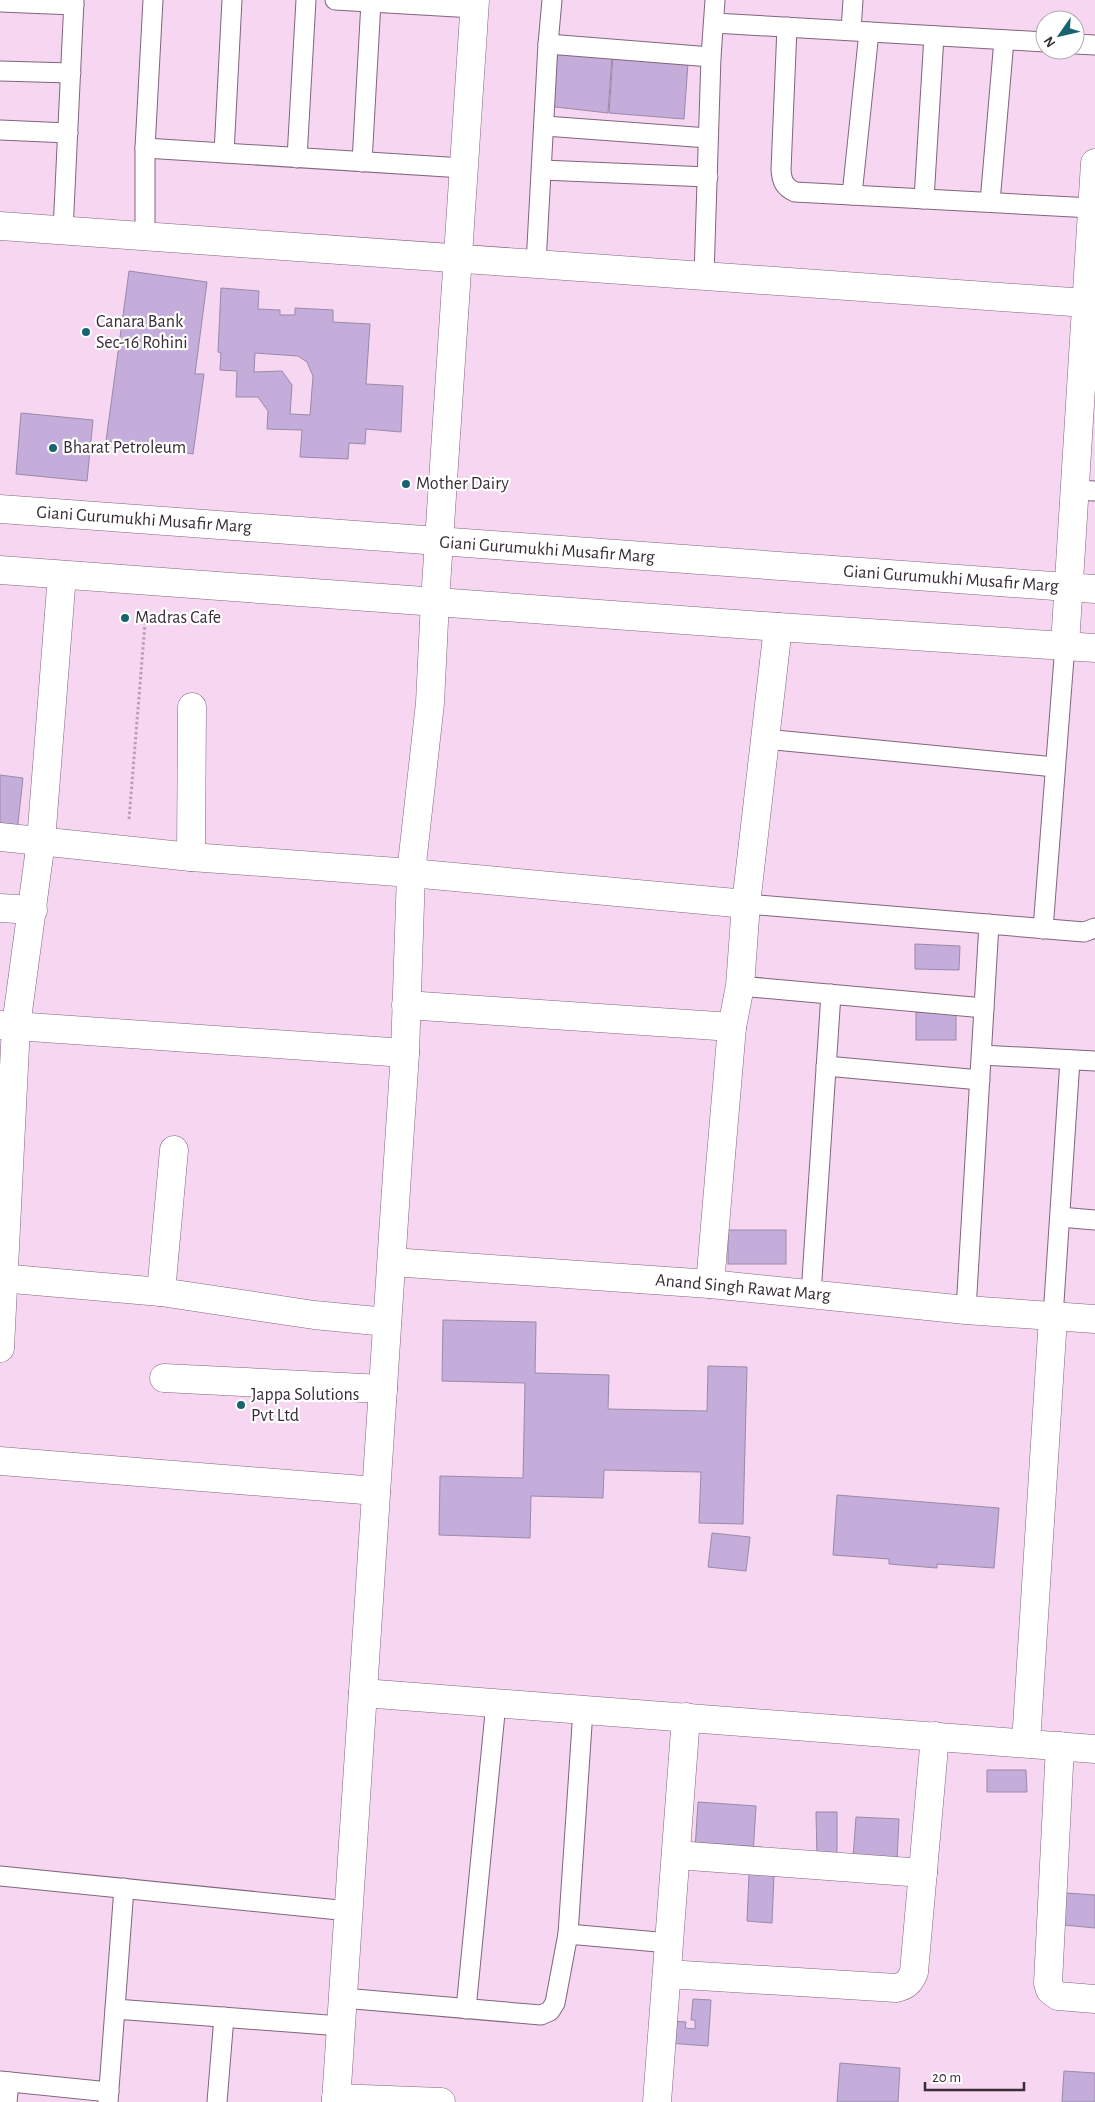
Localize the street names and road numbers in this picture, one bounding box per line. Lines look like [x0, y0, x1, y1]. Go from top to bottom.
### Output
street label: Giani Gurumukhi Musafir Marg [36, 503, 253, 537]
street label: Giani Gurumukhi Musafir Marg [439, 533, 656, 567]
street label: Giani Gurumukhi Musafir Marg [843, 562, 1060, 596]
street label: Anand Singh Rawat Marg [655, 1271, 832, 1305]

